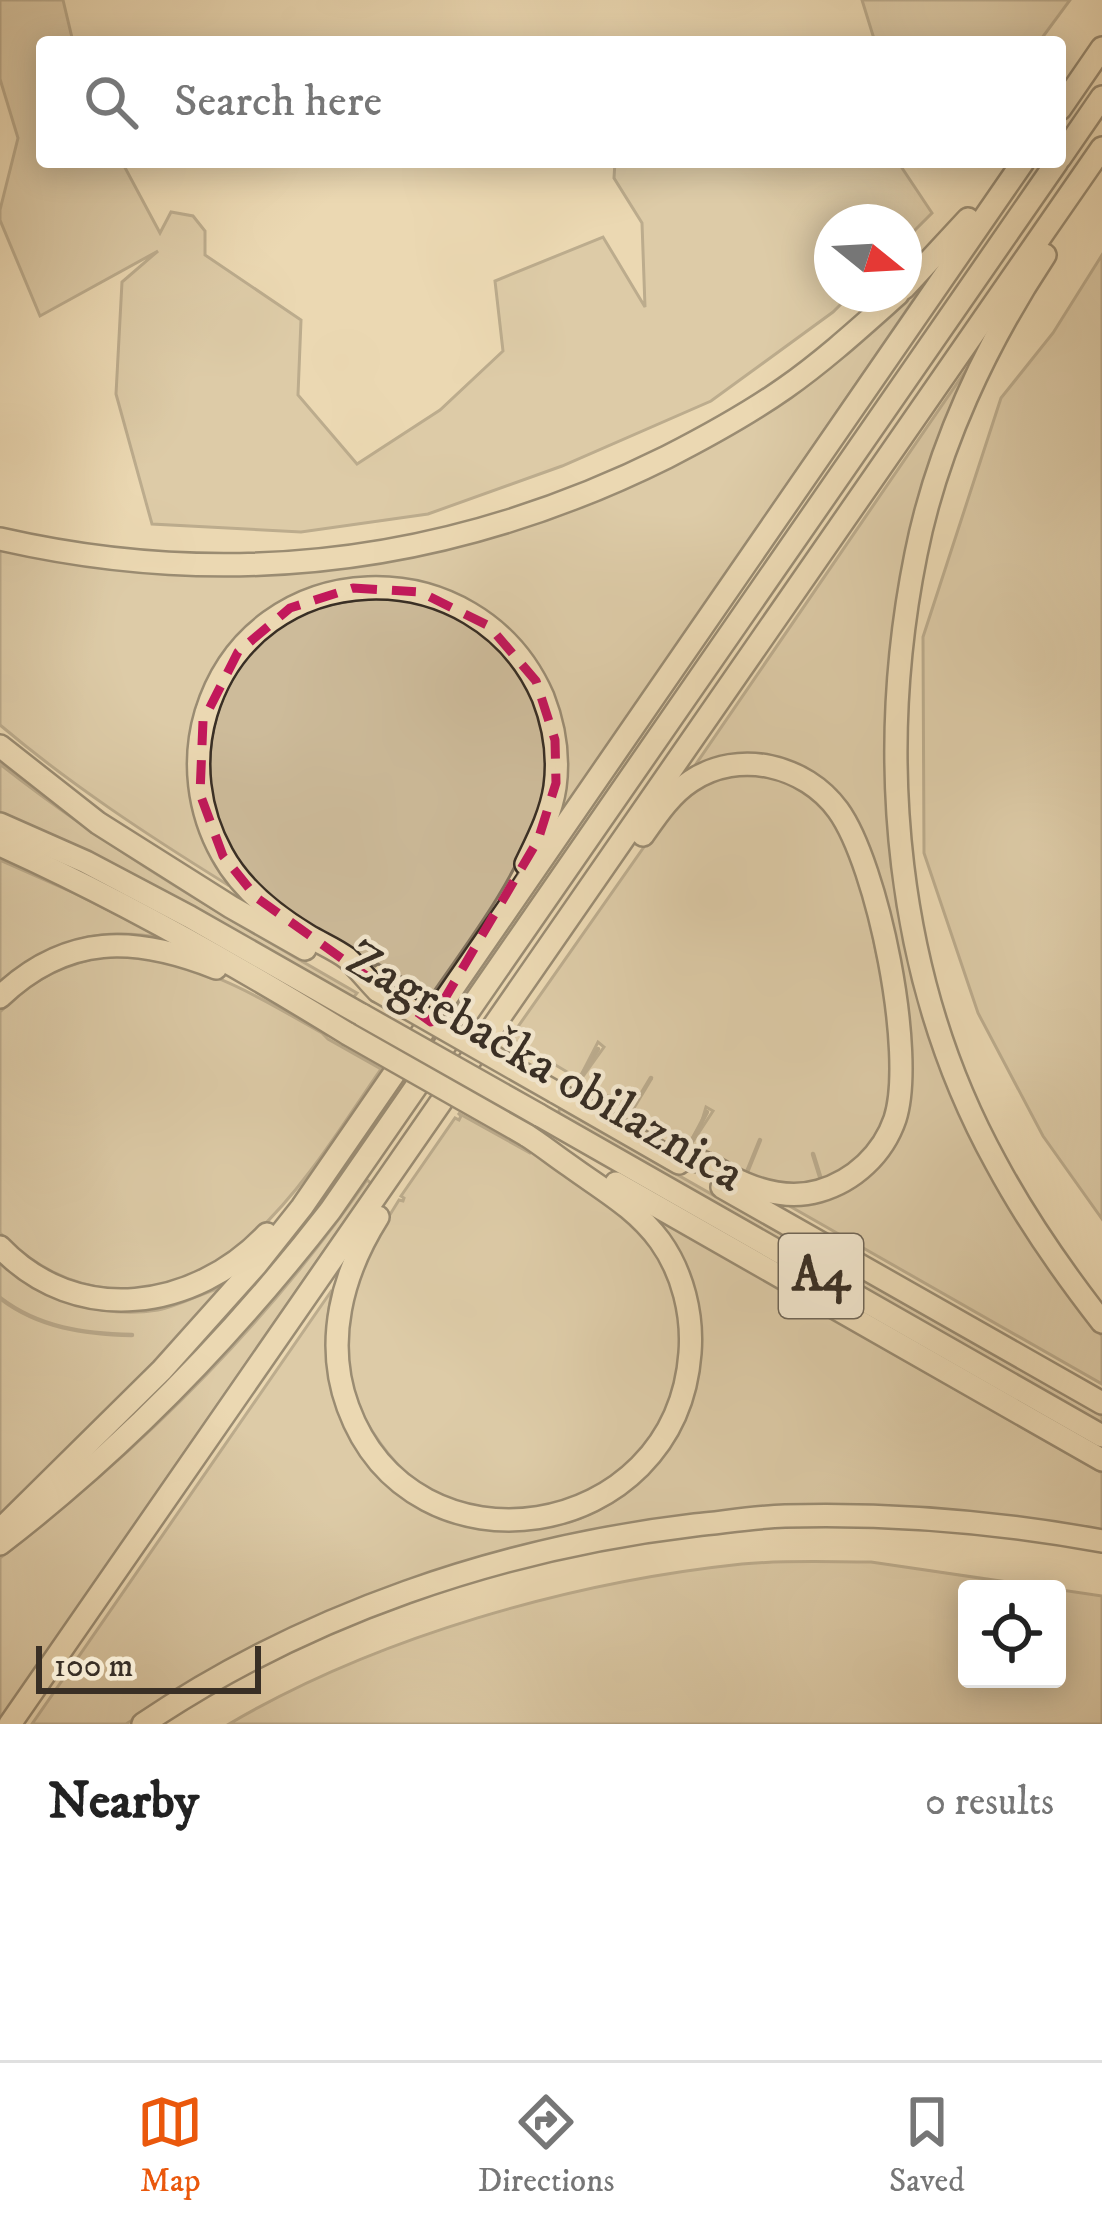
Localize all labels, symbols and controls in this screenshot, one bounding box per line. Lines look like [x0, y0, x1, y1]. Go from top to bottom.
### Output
search box [36, 36, 1066, 168]
icon: search [78, 69, 144, 135]
text: Search here [174, 74, 382, 130]
north arrow [814, 204, 922, 312]
street label: Zagrebačka obilaznica [335, 927, 756, 1207]
road number: A4 [779, 1234, 863, 1318]
map controls [958, 1580, 1066, 1688]
button: locate [958, 1580, 1066, 1688]
scale bar [36, 1640, 261, 1693]
text: 100 m [54, 1646, 133, 1687]
text: Nearby [48, 1770, 199, 1834]
text: 0 results [925, 1778, 1054, 1827]
tab: Map [137, 2089, 203, 2202]
tab: Directions [478, 2089, 614, 2202]
tab: Saved [889, 2089, 965, 2202]

